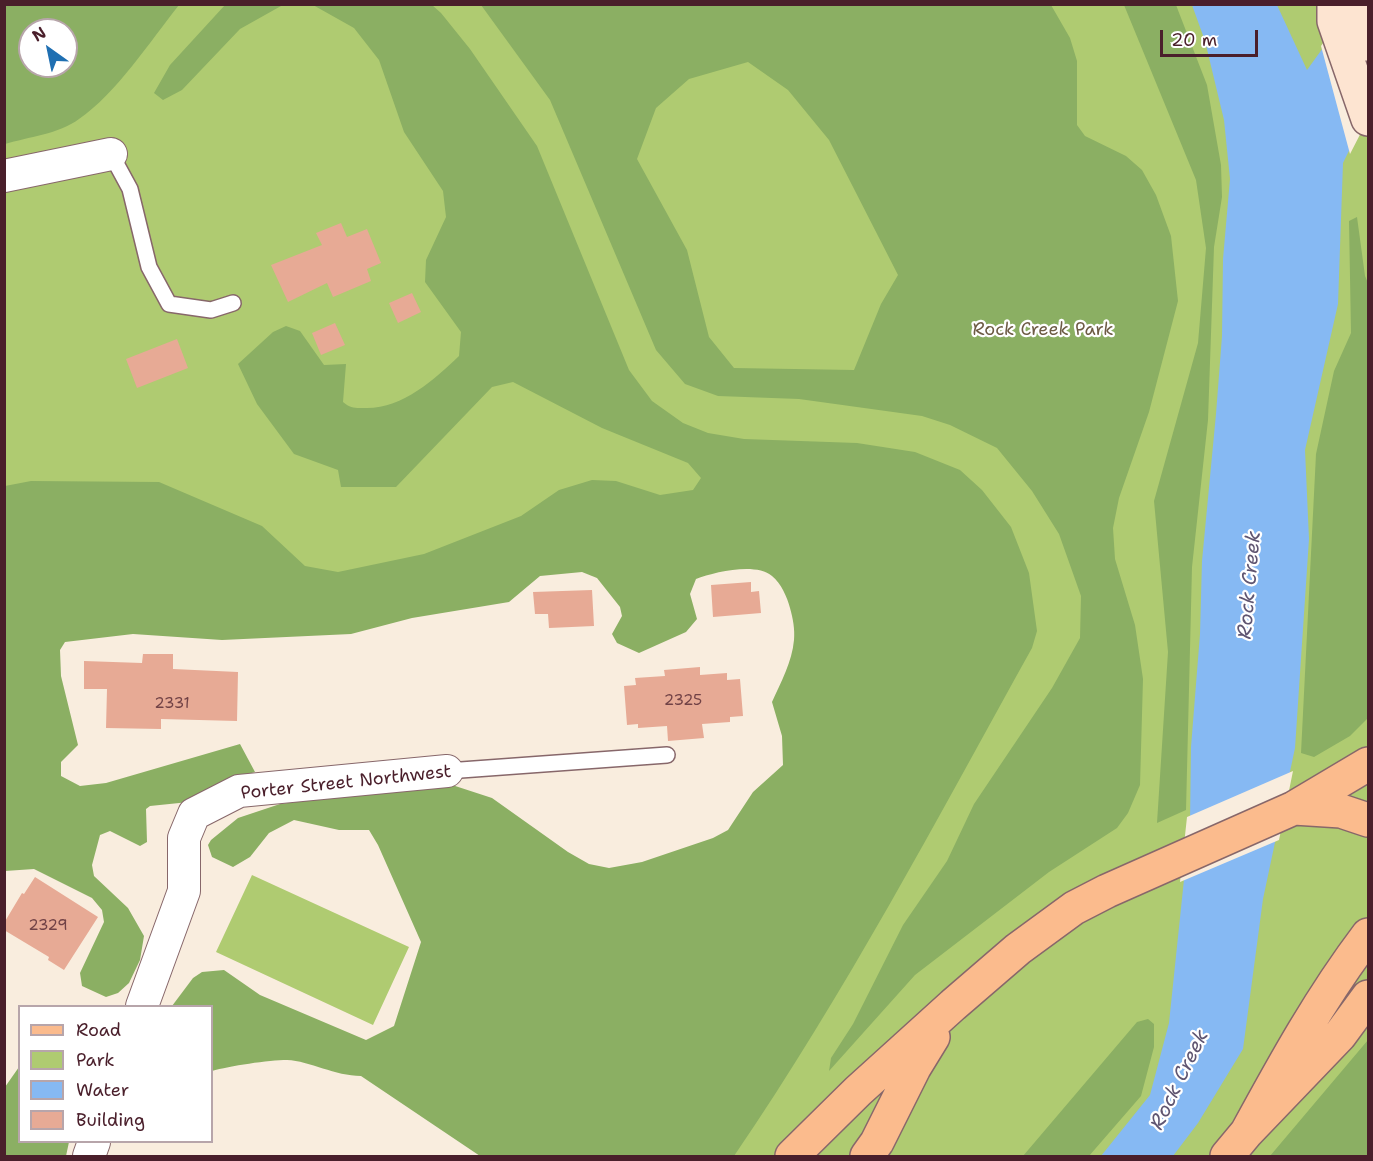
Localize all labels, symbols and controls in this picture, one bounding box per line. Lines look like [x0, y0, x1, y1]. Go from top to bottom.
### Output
north arrow [18, 18, 78, 78]
scale bar [1163, 18, 1260, 56]
text: N [28, 22, 50, 46]
text: 20 m [1171, 28, 1217, 52]
park label: Rock Creek Park [972, 319, 1114, 341]
water label: Rock Creek [1233, 530, 1267, 640]
house number: 2325 [664, 692, 702, 710]
house number: 2331 [154, 695, 190, 713]
street label: Porter Street Northwest [240, 761, 452, 805]
house number: 2329 [28, 917, 68, 935]
legend [18, 1005, 213, 1143]
text: Road [76, 1018, 121, 1042]
water label: Rock Creek [1145, 1026, 1215, 1134]
text: Park [76, 1048, 115, 1072]
text: Water [76, 1078, 129, 1102]
text: Building [76, 1108, 145, 1132]

